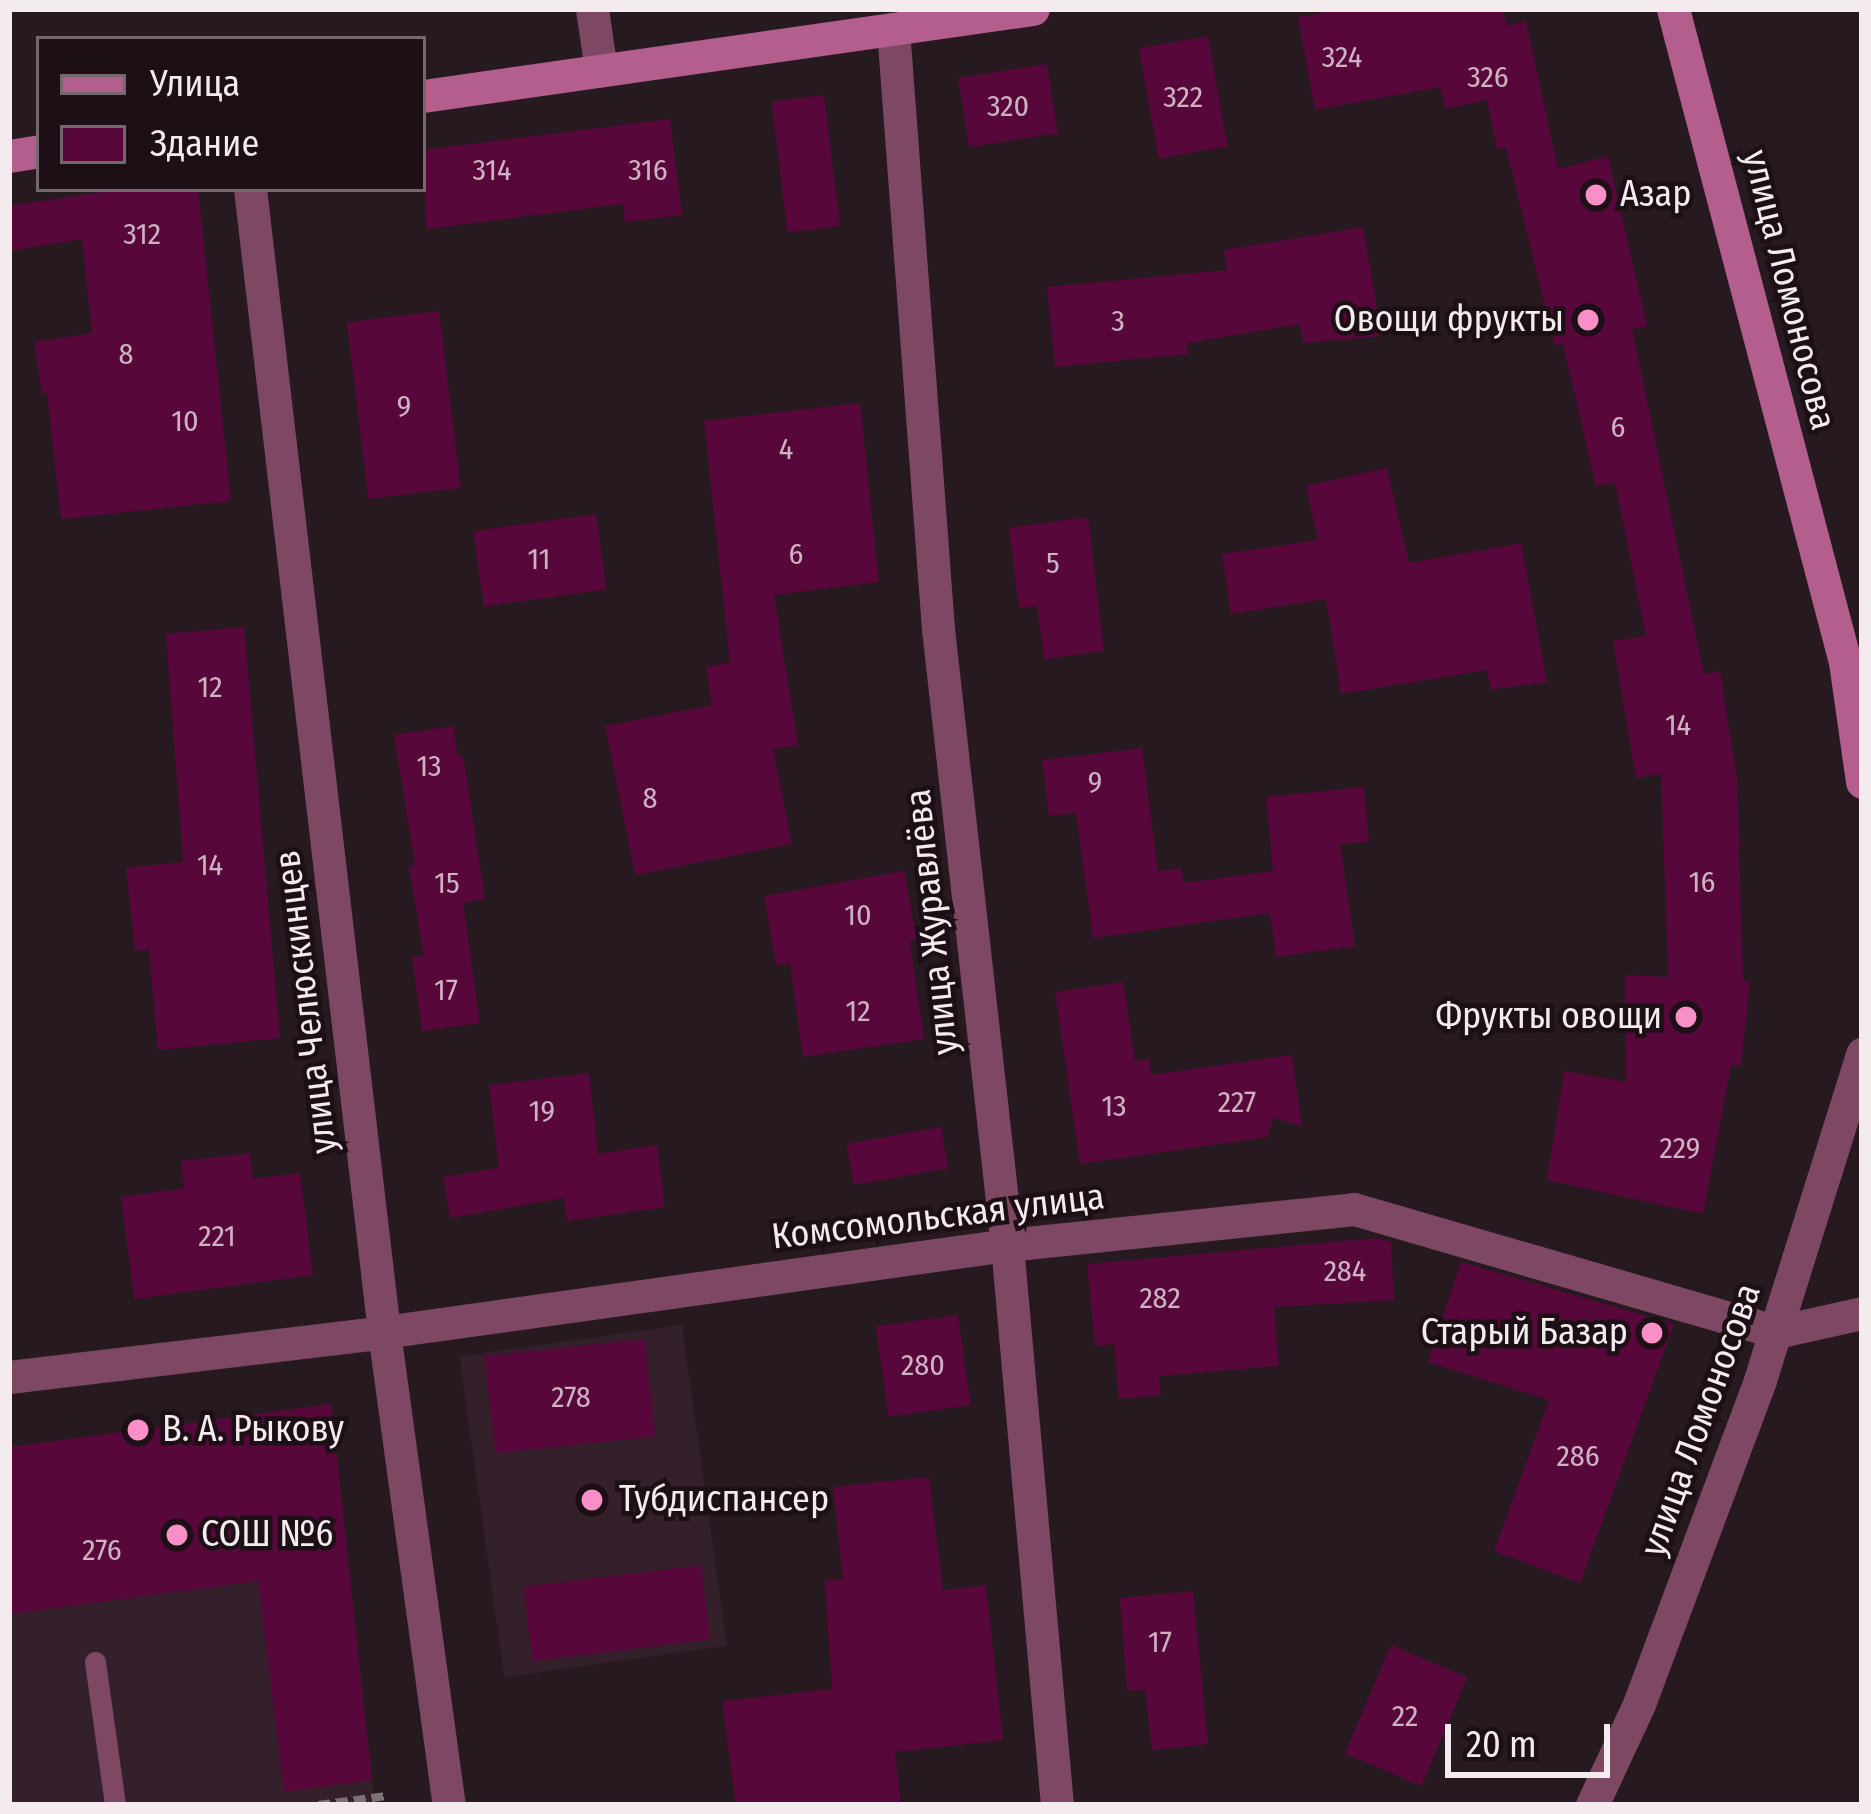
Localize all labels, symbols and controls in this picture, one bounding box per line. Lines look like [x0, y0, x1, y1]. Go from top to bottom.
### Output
legend [36, 36, 426, 192]
house number: 324 [1322, 39, 1362, 75]
house number: 326 [1467, 59, 1509, 95]
text: Улица [150, 62, 240, 106]
house number: 322 [1163, 79, 1203, 115]
house number: 320 [987, 88, 1029, 124]
text: Здание [150, 122, 259, 166]
street label: улица Ломоносова [1733, 146, 1845, 434]
house number: 314 [472, 152, 512, 188]
house number: 316 [628, 152, 668, 188]
place label: Азар [1620, 173, 1691, 217]
marker: Азар [1583, 182, 1609, 208]
house number: 312 [123, 216, 161, 252]
place label: Овощи фрукты [1334, 298, 1564, 342]
house number: 3 [1111, 303, 1125, 339]
marker: Овощи фрукты [1575, 307, 1601, 333]
house number: 8 [119, 336, 133, 372]
house number: 9 [397, 388, 411, 424]
house number: 10 [171, 403, 199, 439]
house number: 6 [1611, 409, 1625, 445]
house number: 4 [779, 431, 793, 467]
house number: 6 [789, 536, 803, 572]
house number: 11 [528, 541, 550, 577]
house number: 5 [1046, 545, 1060, 581]
house number: 12 [198, 669, 222, 705]
house number: 14 [1665, 707, 1691, 743]
house number: 13 [416, 748, 442, 784]
house number: 9 [1088, 764, 1102, 800]
house number: 8 [643, 780, 657, 816]
street label: улица Журавлёва [897, 787, 967, 1057]
house number: 14 [197, 847, 223, 883]
street label: улица Челюскинцев [266, 848, 346, 1156]
house number: 16 [1689, 864, 1715, 900]
house number: 15 [434, 865, 460, 901]
house number: 10 [844, 897, 872, 933]
house number: 17 [434, 972, 458, 1008]
house number: 12 [846, 993, 870, 1029]
place label: Фрукты овощи [1435, 995, 1662, 1039]
marker: Фрукты овощи [1673, 1004, 1699, 1030]
house number: 227 [1218, 1084, 1256, 1120]
house number: 13 [1101, 1088, 1127, 1124]
house number: 19 [529, 1093, 555, 1129]
house number: 229 [1660, 1130, 1700, 1166]
street label: Комсомольская улица [769, 1175, 1107, 1259]
house number: 221 [198, 1218, 236, 1254]
house number: 284 [1324, 1253, 1366, 1289]
street label: улица Ломоносова [1632, 1278, 1770, 1562]
house number: 282 [1139, 1280, 1181, 1316]
place label: Старый Базар [1421, 1311, 1628, 1355]
marker: Старый Базар [1639, 1320, 1665, 1346]
house number: 280 [901, 1347, 945, 1383]
house number: 278 [551, 1379, 591, 1415]
place label: В. А. Рыкову [162, 1408, 344, 1452]
marker: В. А. Рыкову [125, 1417, 151, 1443]
house number: 286 [1556, 1438, 1600, 1474]
place label: Тубдиспансер [619, 1478, 829, 1522]
marker: Тубдиспансер [576, 1484, 608, 1516]
place label: СОШ №6 [201, 1513, 333, 1557]
marker: СОШ №6 [164, 1522, 190, 1548]
house number: 276 [82, 1532, 122, 1568]
house number: 17 [1148, 1624, 1172, 1660]
house number: 22 [1392, 1698, 1418, 1734]
scale bar [1451, 1700, 1616, 1774]
text: 20 m [1466, 1723, 1537, 1767]

